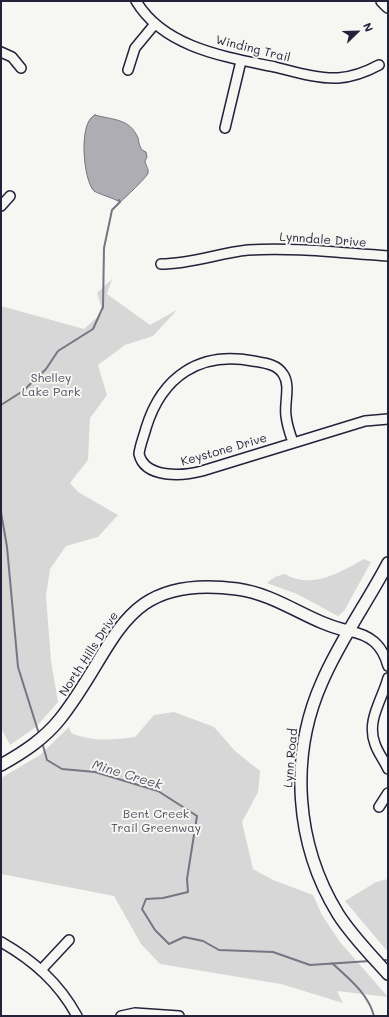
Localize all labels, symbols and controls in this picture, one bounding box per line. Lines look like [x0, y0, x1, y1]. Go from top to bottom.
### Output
north arrow [337, 12, 377, 52]
text: N [360, 20, 377, 34]
street label: Winding Trail [214, 33, 292, 65]
street label: Lynndale Drive [279, 230, 367, 250]
park label: Shelley Lake Park [22, 371, 80, 399]
street label: Keystone Drive [179, 431, 269, 469]
street label: North Hills Drive [56, 609, 122, 699]
street label: Lynn Road [281, 728, 301, 788]
water label: Mine Creek [90, 757, 164, 793]
park label: Bent Creek Trail Greenway [111, 807, 201, 835]

